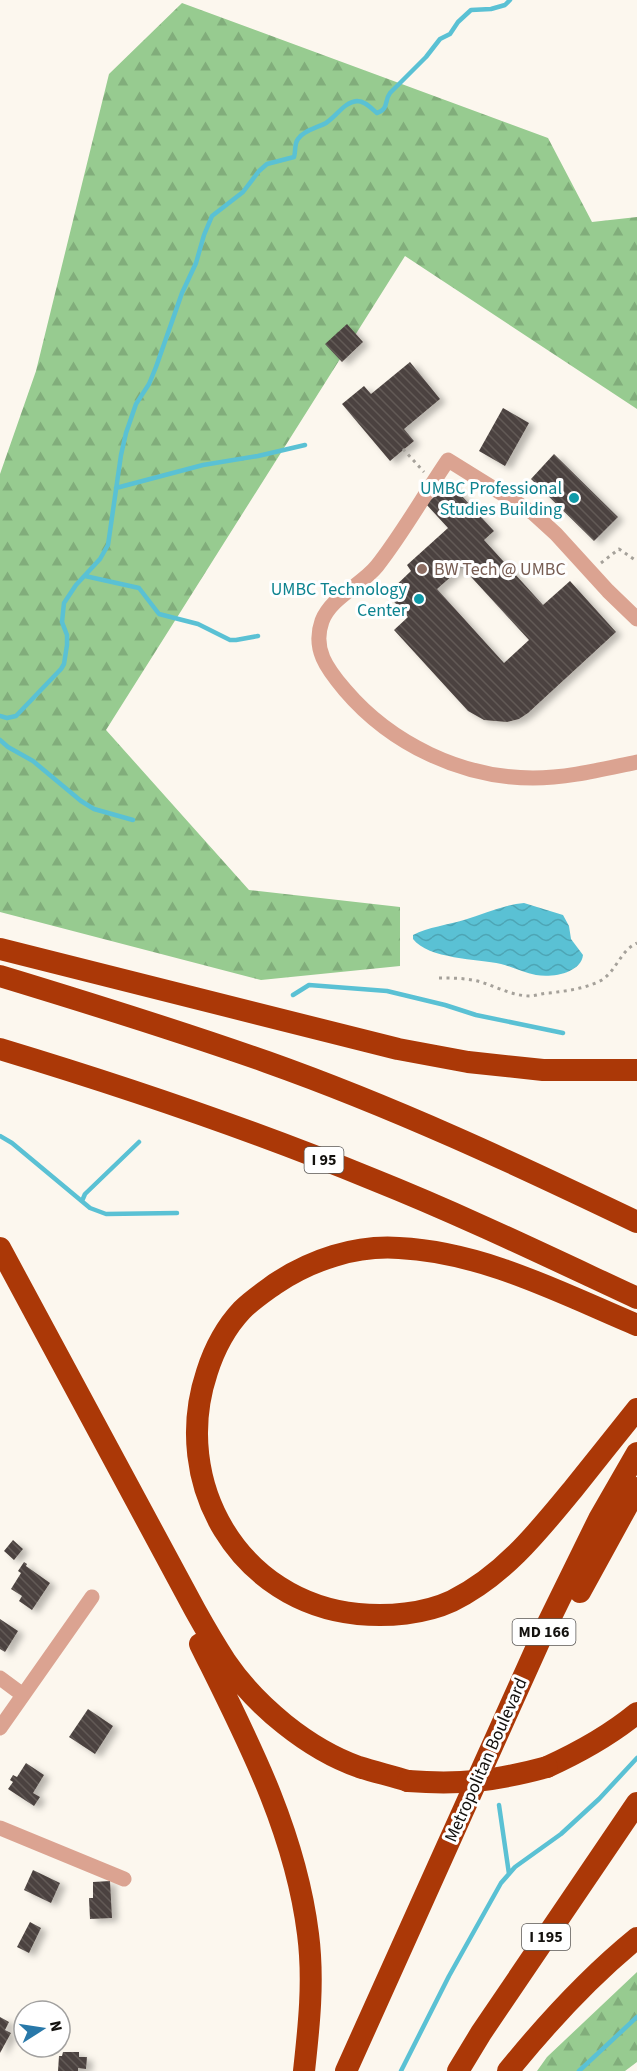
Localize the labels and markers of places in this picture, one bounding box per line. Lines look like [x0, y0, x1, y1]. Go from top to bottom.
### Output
place label: UMBC Professional Studies Building [420, 476, 562, 522]
marker: UMBC Professional Studies Building [567, 491, 581, 505]
place label: BW Tech @ UMBC [434, 557, 566, 582]
marker: BW Tech @ UMBC [415, 562, 429, 576]
place label: UMBC Technology Center [271, 577, 408, 623]
marker: UMBC Technology Center [412, 592, 426, 606]

